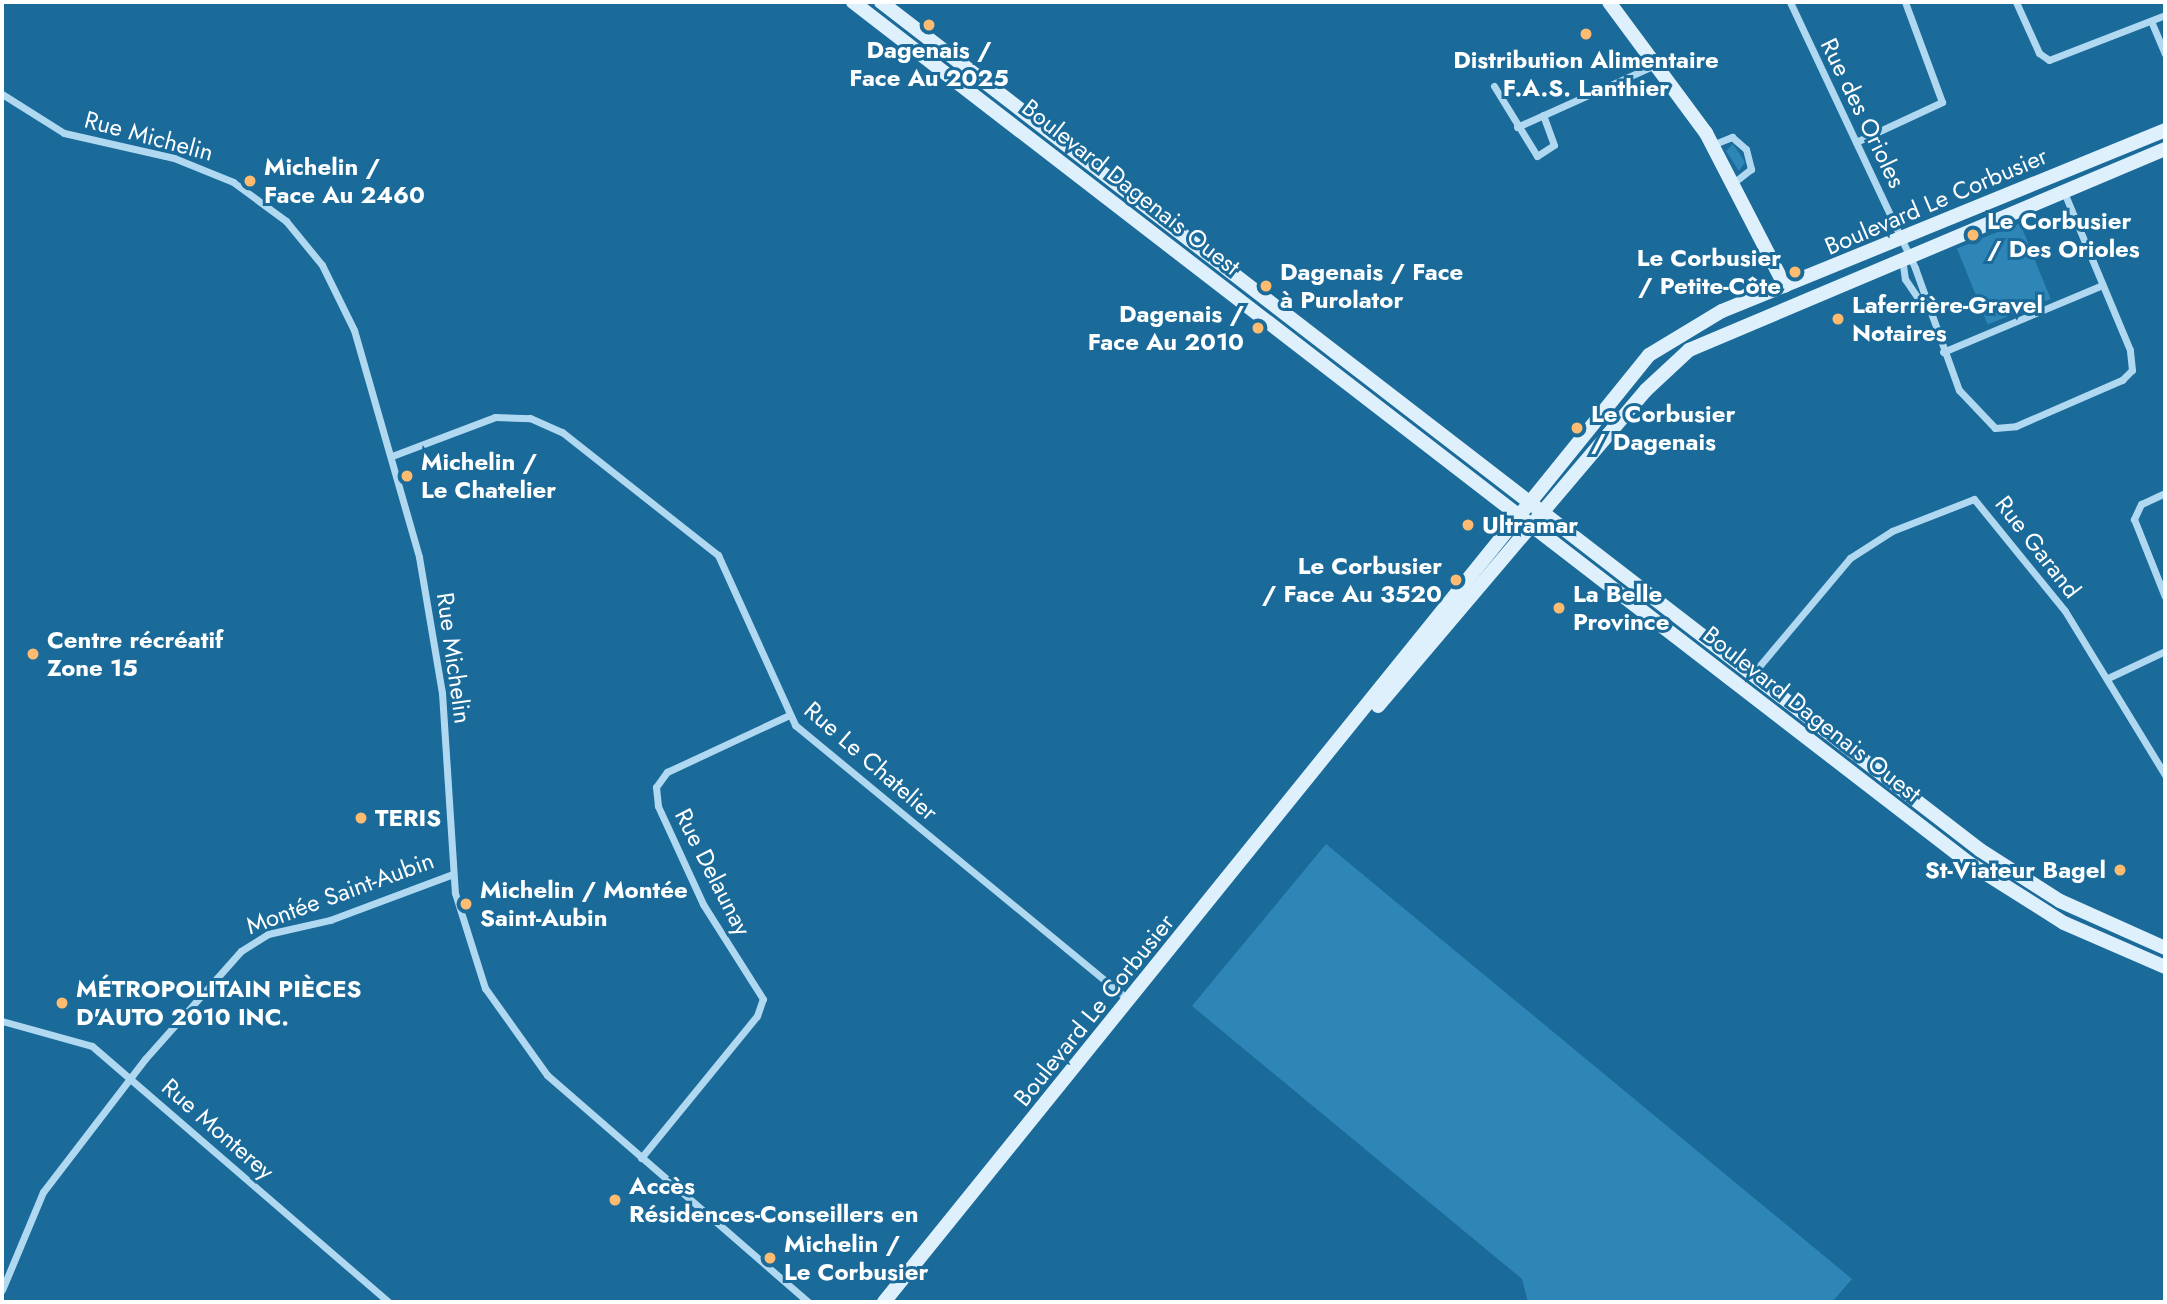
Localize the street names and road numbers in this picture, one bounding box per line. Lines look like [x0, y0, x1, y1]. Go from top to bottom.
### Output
street label: Rue des Orioles [1814, 34, 1912, 192]
street label: Boulevard Dagenais Ouest [1016, 93, 1246, 281]
street label: Rue Michelin [81, 105, 217, 167]
street label: Boulevard Le Corbusier [1820, 141, 2052, 261]
street label: Rue Garand [1989, 490, 2087, 604]
street label: Rue Michelin [431, 591, 477, 725]
street label: Boulevard Dagenais Ouest [1697, 620, 1927, 808]
street label: Rue Le Chatelier [799, 695, 943, 827]
street label: Rue Delaunay [669, 804, 757, 940]
street label: Montée Saint-Aubin [242, 846, 438, 940]
street label: Boulevard Le Corbusier [1008, 908, 1180, 1112]
street label: Rue Monterey [156, 1072, 280, 1186]

